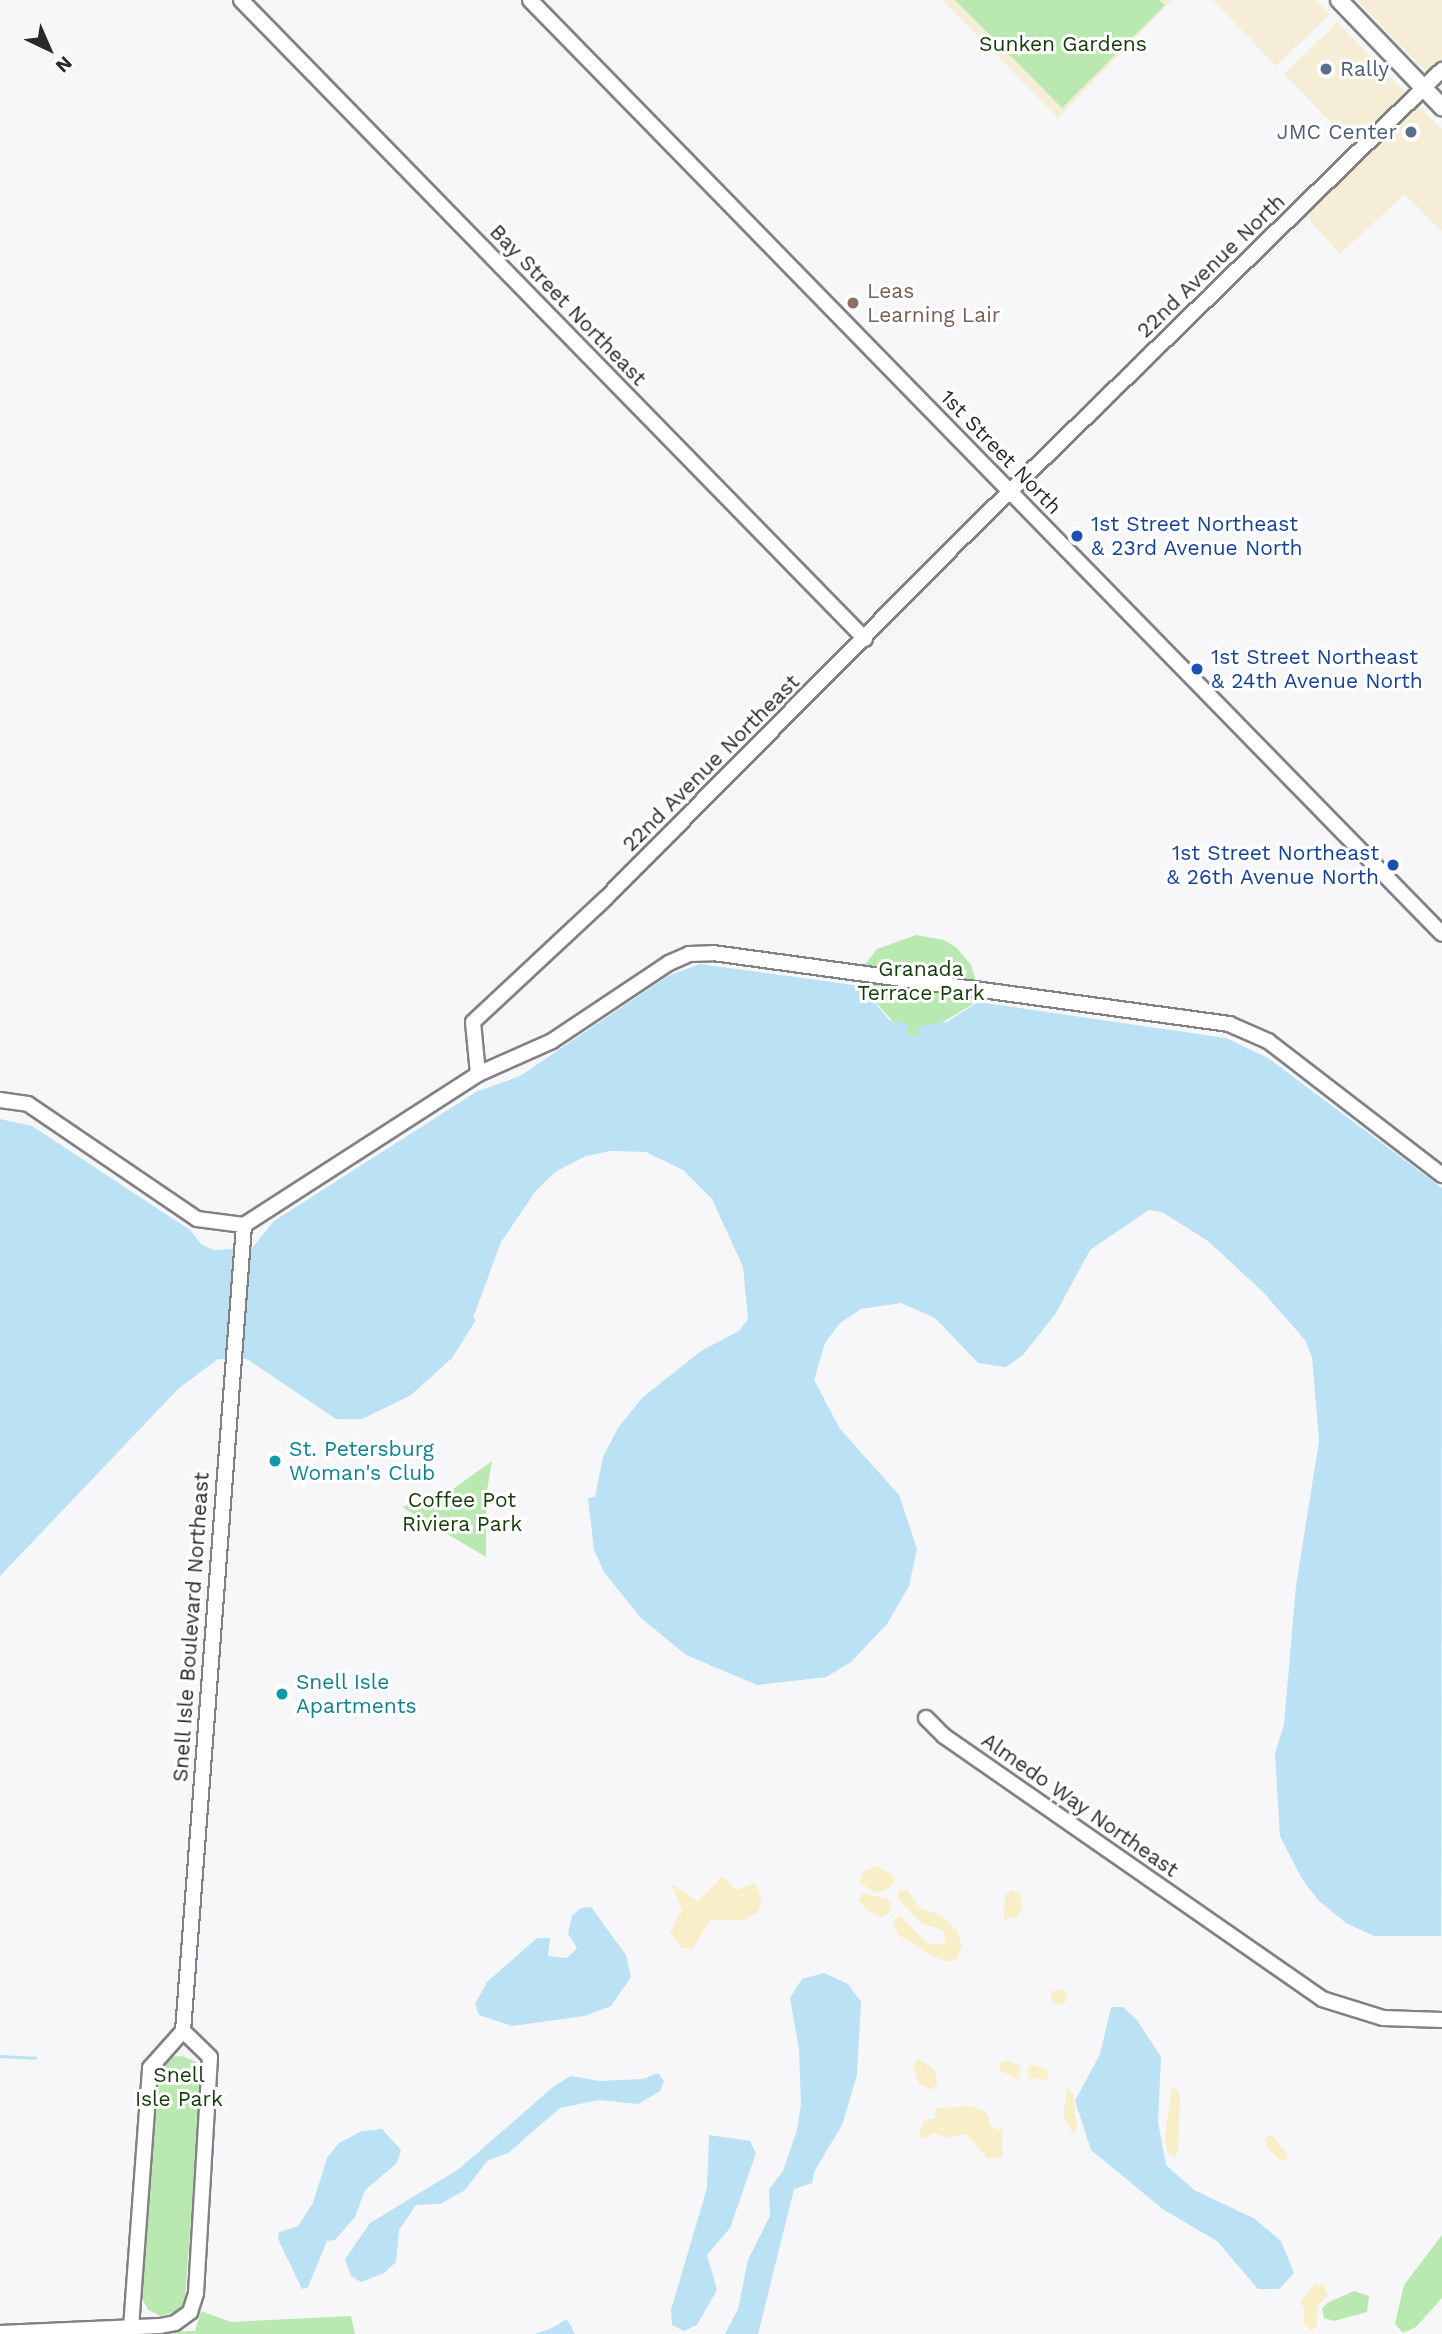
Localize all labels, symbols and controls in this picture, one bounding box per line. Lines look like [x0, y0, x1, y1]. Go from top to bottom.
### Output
north arrow [14, 14, 84, 84]
park label: Sunken Gardens [979, 31, 1147, 57]
text: N [51, 51, 77, 78]
place label: Rally [1340, 56, 1389, 82]
marker: Rally [1318, 61, 1334, 77]
place label: JMC Center [1277, 119, 1397, 145]
marker: JMC Center [1403, 124, 1419, 140]
street label: 22nd Avenue North [1131, 189, 1291, 343]
street label: Bay Street Northeast [484, 219, 652, 391]
place label: Leas Learning Lair [867, 278, 1000, 328]
marker: Leas Learning Lair [845, 295, 861, 311]
street label: 1st Street North [935, 385, 1067, 519]
place label: 1st Street Northeast & 23rd Avenue North [1091, 511, 1303, 561]
marker: 1st Street Northeast & 23rd Avenue North [1069, 528, 1085, 544]
place label: 1st Street Northeast & 24th Avenue North [1211, 644, 1424, 694]
marker: 1st Street Northeast & 24th Avenue North [1189, 661, 1205, 677]
street label: 22nd Avenue Northeast [617, 669, 805, 857]
place label: 1st Street Northeast & 26th Avenue North [1166, 840, 1379, 890]
marker: 1st Street Northeast & 26th Avenue North [1385, 857, 1401, 873]
park label: Granada Terrace Park [857, 956, 985, 1006]
place label: St. Petersburg Woman's Club [289, 1436, 435, 1486]
marker: St. Petersburg Woman's Club [267, 1453, 283, 1469]
street label: Snell Isle Boulevard Northeast [168, 1471, 214, 1783]
park label: Coffee Pot Riviera Park [402, 1487, 522, 1537]
place label: Snell Isle Apartments [296, 1669, 416, 1719]
marker: Snell Isle Apartments [274, 1686, 290, 1702]
street label: Almedo Way Northeast [976, 1727, 1184, 1883]
park label: Snell Isle Park [135, 2062, 223, 2112]

